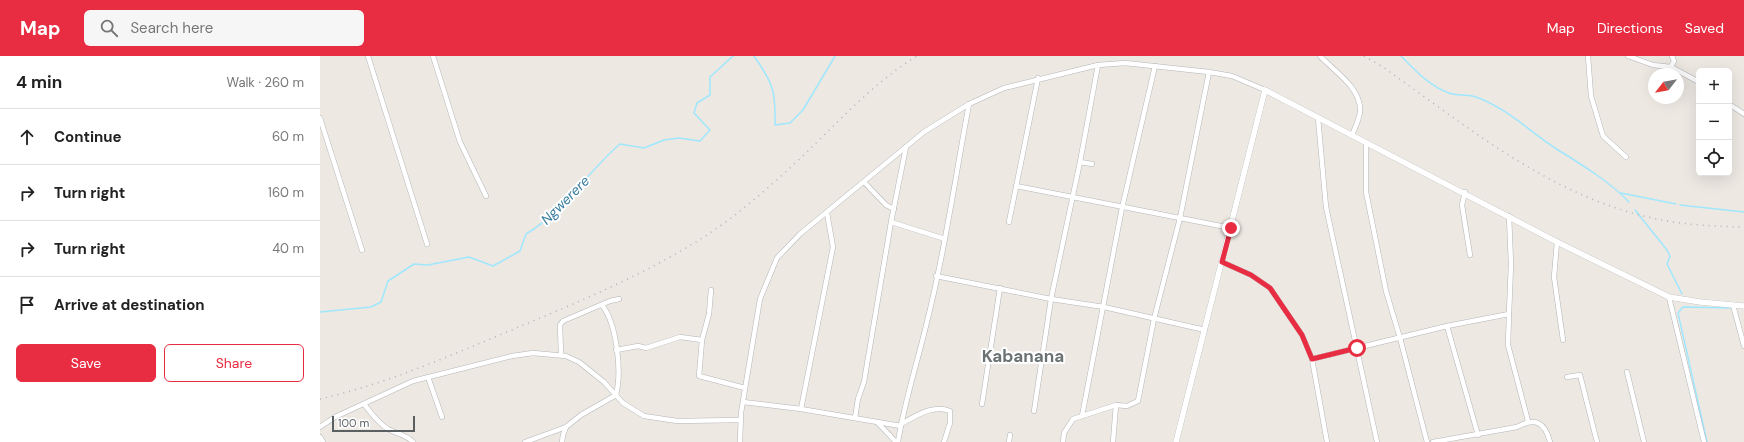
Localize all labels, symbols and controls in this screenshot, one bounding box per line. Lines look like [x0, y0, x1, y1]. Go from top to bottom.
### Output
search box [84, 10, 364, 46]
text: Map [20, 16, 60, 41]
icon: search [98, 17, 120, 39]
text: Search here [130, 18, 213, 38]
text: Map [1547, 19, 1575, 37]
text: Directions [1597, 19, 1663, 37]
text: Saved [1685, 19, 1724, 37]
north arrow [1648, 68, 1684, 104]
map controls [1696, 68, 1732, 176]
button: + [1696, 68, 1732, 104]
text: 4 min [16, 71, 62, 93]
text: Walk · 260 m [226, 74, 304, 91]
button: − [1696, 104, 1732, 140]
icon: ahead [16, 126, 38, 148]
text: Continue [54, 127, 122, 147]
text: 60 m [272, 128, 304, 145]
button: locate [1696, 140, 1732, 176]
water label: Ngwerere [537, 172, 593, 228]
icon: right [16, 182, 38, 204]
text: Turn right [54, 183, 125, 203]
text: 160 m [268, 184, 304, 201]
route end [1222, 219, 1240, 237]
icon: right [16, 238, 38, 260]
text: Turn right [54, 239, 125, 259]
text: 40 m [272, 240, 304, 257]
icon: arrive [16, 294, 38, 316]
text: Arrive at destination [54, 295, 205, 315]
route start [1348, 339, 1366, 357]
button: Save [16, 344, 156, 382]
button: Share [164, 344, 304, 382]
district label: Kabanana [982, 345, 1064, 367]
scale bar [332, 414, 415, 433]
text: 100 m [338, 416, 369, 430]

